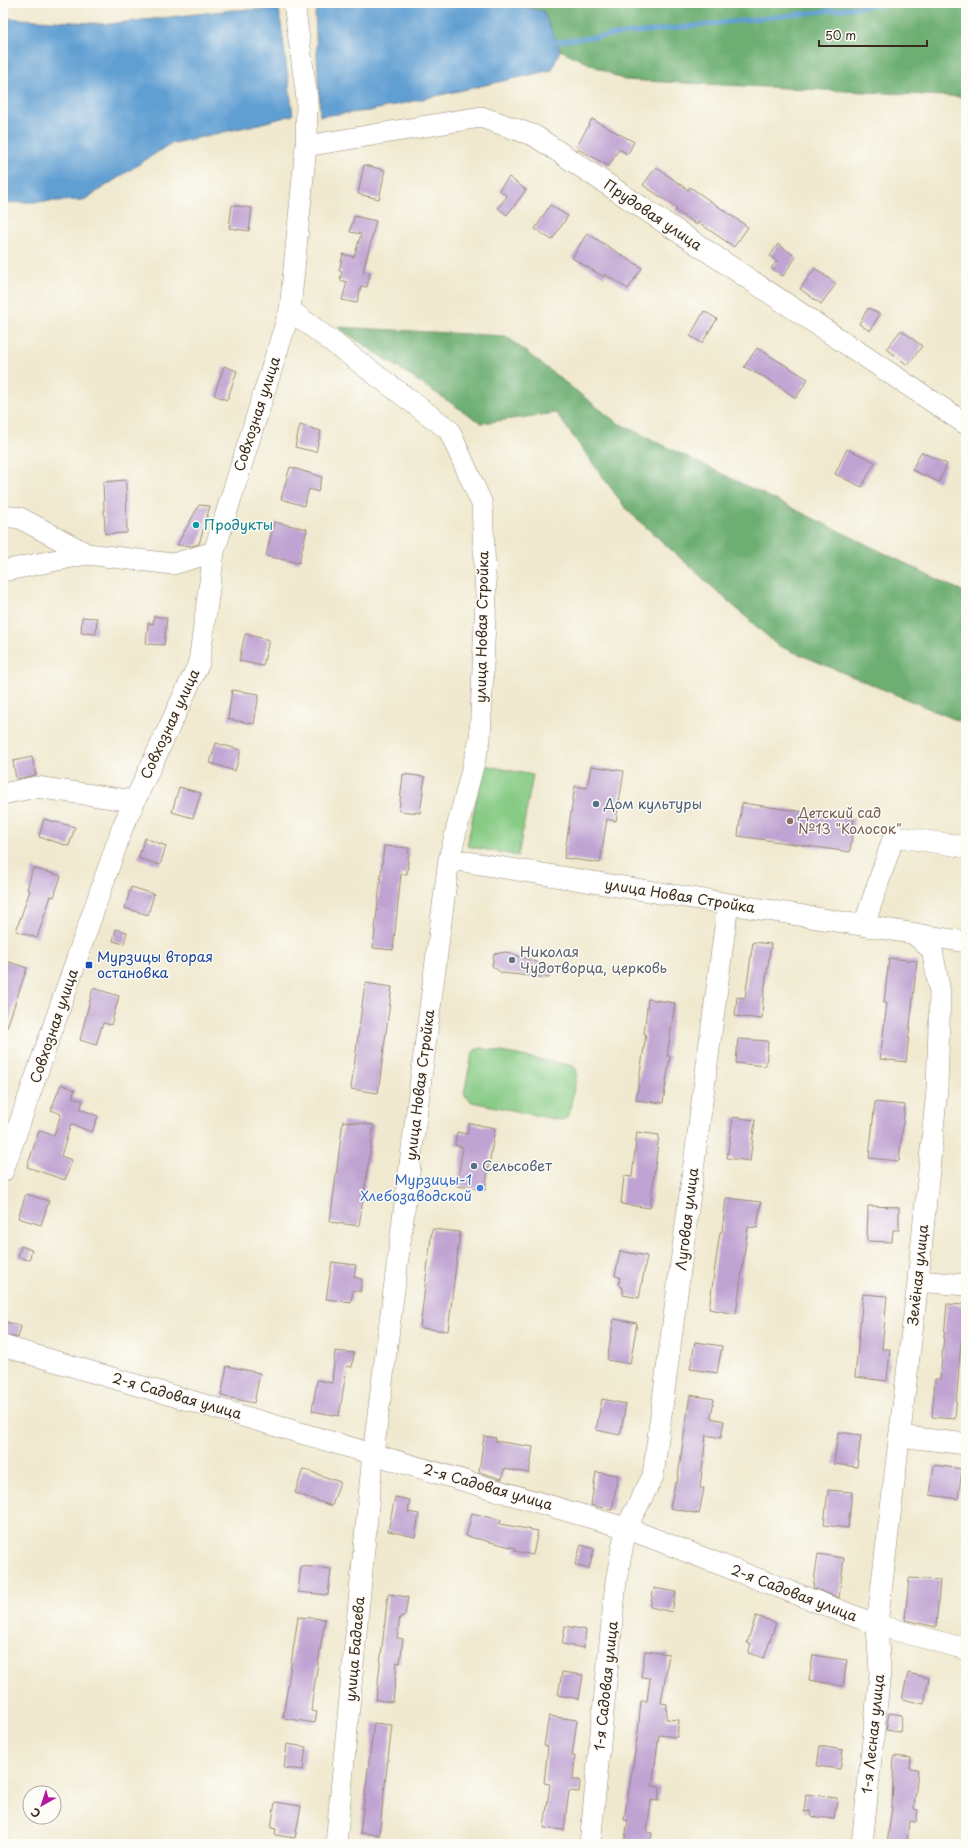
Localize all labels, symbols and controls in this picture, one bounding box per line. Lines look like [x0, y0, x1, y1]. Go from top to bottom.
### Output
scale bar [819, 22, 927, 48]
text: 50 m [825, 26, 856, 44]
street label: Прудовая улица [600, 174, 707, 255]
street label: Совхозная улица [228, 354, 285, 474]
place label: Продукты [204, 514, 273, 535]
marker: Продукты [191, 520, 201, 530]
street label: улица Новая Стройка [470, 551, 493, 703]
street label: Совхозная улица [135, 665, 204, 782]
place label: Дом культуры [603, 793, 702, 814]
marker: Дом культуры [591, 799, 601, 809]
place label: Детский сад №13 "Колосок" [797, 802, 902, 839]
marker: Детский сад №13 "Колосок" [785, 816, 795, 826]
street label: улица Новая Стройка [603, 873, 757, 918]
place label: Николая Чудотворца, церковь [520, 941, 667, 978]
place label: Мурзицы вторая остановка [97, 946, 213, 983]
marker: Николая Чудотворца, церковь [507, 955, 517, 965]
marker: Мурзицы вторая остановка [84, 960, 94, 970]
street label: Совхозная улица [24, 966, 83, 1086]
street label: улица Новая Стройка [400, 1008, 439, 1162]
place label: Сельсовет [482, 1155, 552, 1176]
marker: Сельсовет [469, 1161, 479, 1171]
street label: Луговая улица [670, 1166, 703, 1271]
place label: Мурзицы-1 Хлебозаводской [360, 1169, 472, 1206]
marker: Мурзицы-1 Хлебозаводской [475, 1183, 485, 1193]
street label: Зелёная улица [902, 1223, 933, 1327]
street label: 2-я Садовая улица [110, 1367, 245, 1424]
street label: 2-я Садовая улица [421, 1458, 556, 1515]
street label: 2-я Садовая улица [728, 1559, 861, 1626]
street label: улица Бадаева [339, 1595, 370, 1702]
street label: 1-я Садовая улица [588, 1620, 623, 1752]
street label: 1-я Лесная улица [856, 1673, 889, 1795]
north arrow [22, 1785, 62, 1825]
text: С [27, 1804, 44, 1822]

